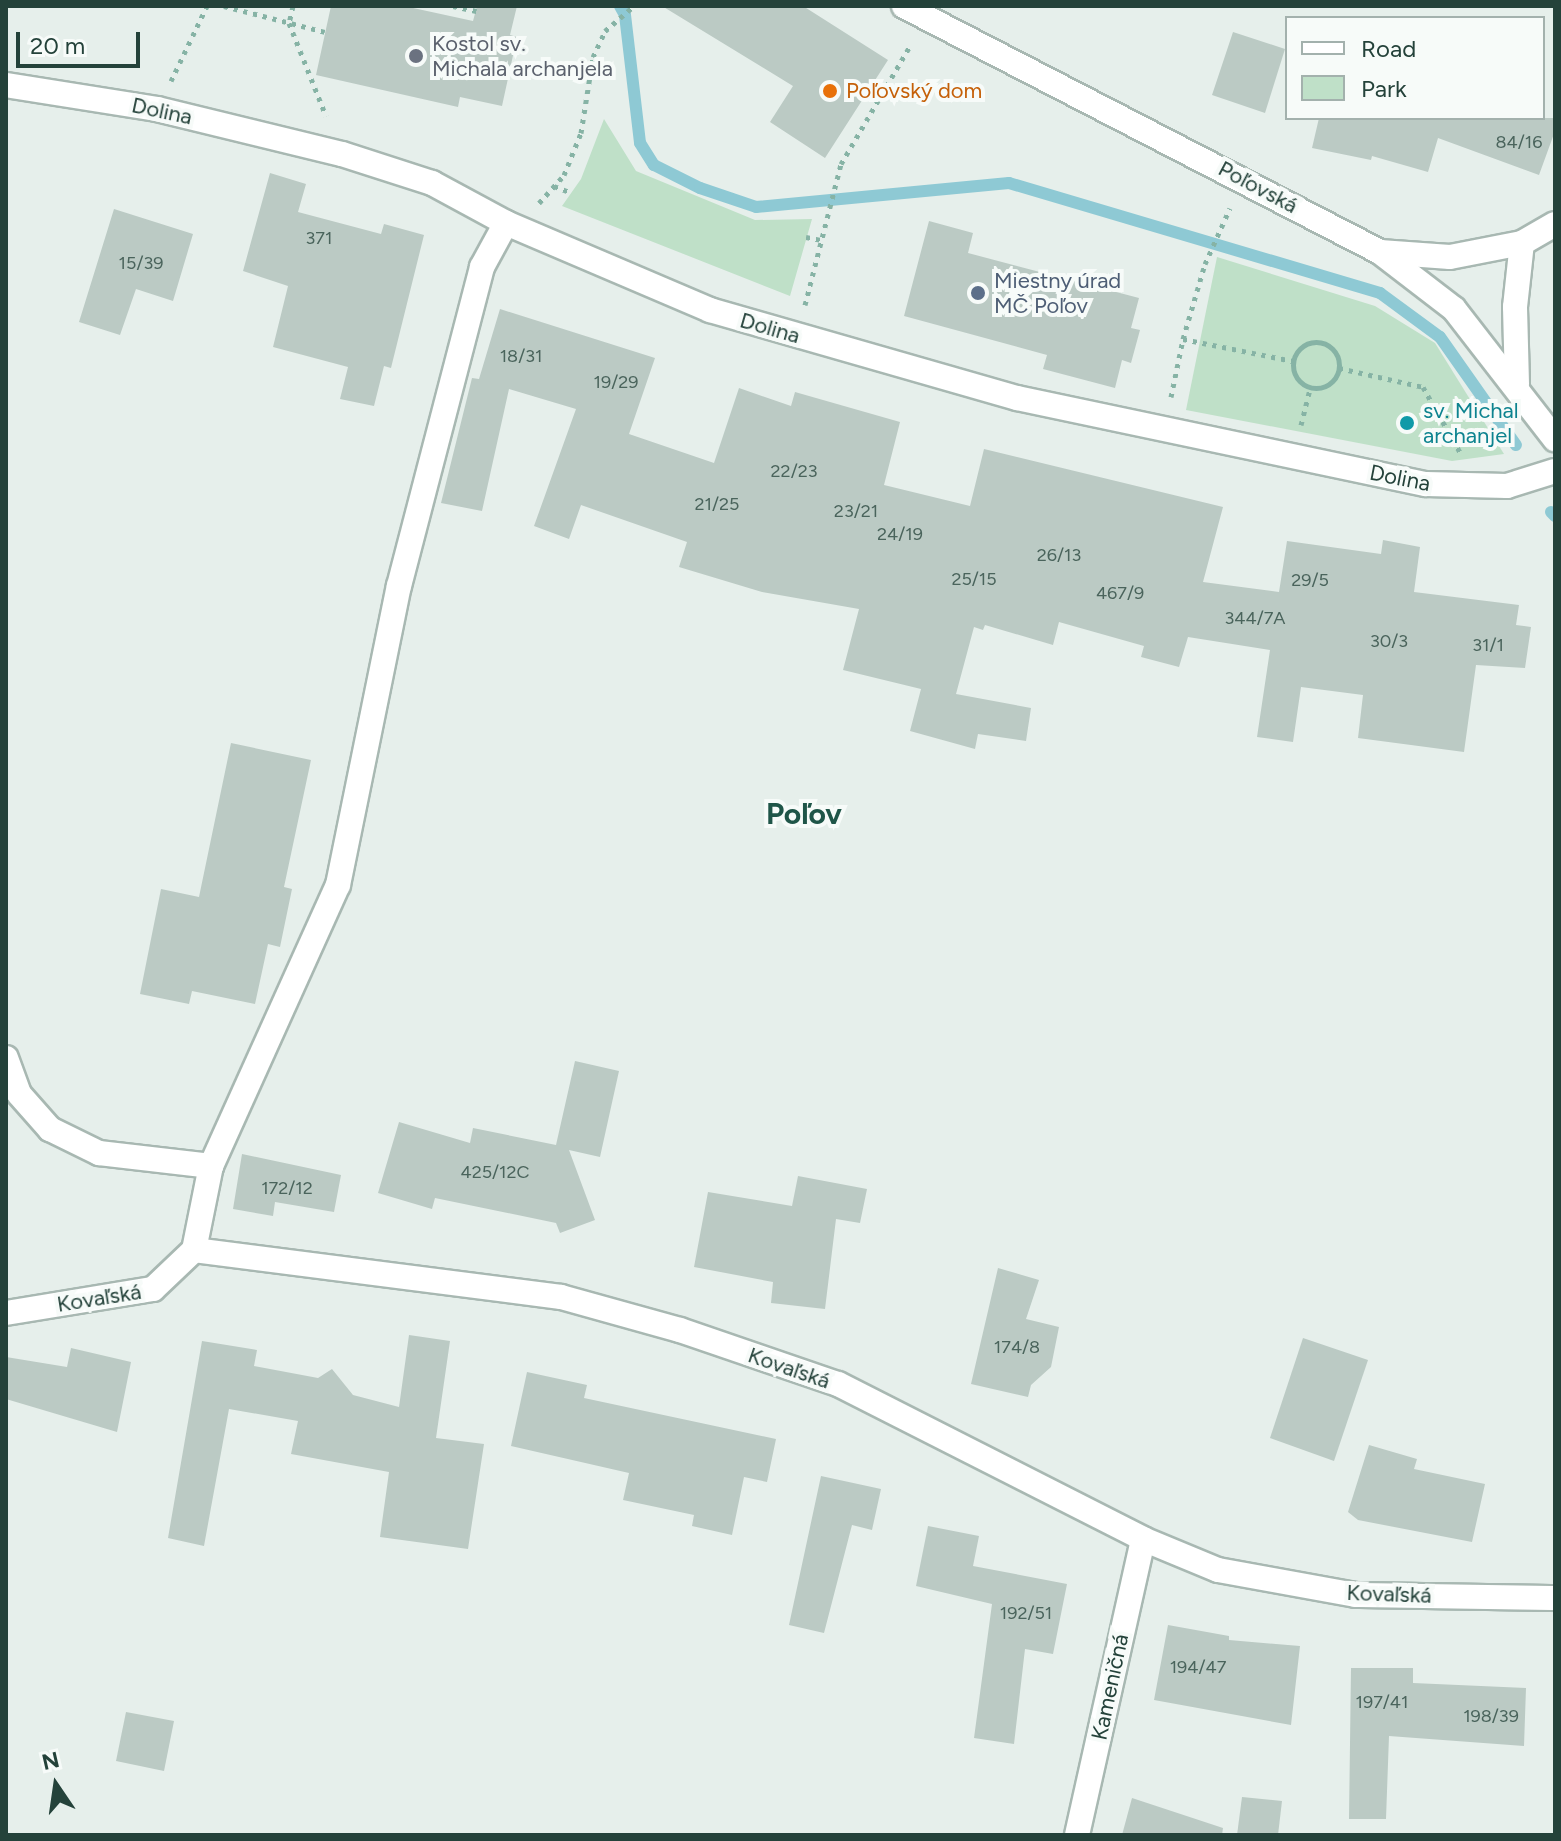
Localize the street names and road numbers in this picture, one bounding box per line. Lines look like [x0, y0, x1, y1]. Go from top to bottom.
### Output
street label: Dolina [129, 92, 195, 130]
street label: Poľovská [1214, 155, 1302, 219]
street label: Dolina [737, 307, 803, 349]
street label: Dolina [1367, 459, 1433, 497]
street label: Kovaľská [55, 1278, 143, 1318]
street label: Kovaľská [745, 1342, 833, 1394]
street label: Kovaľská [1346, 1579, 1432, 1609]
street label: Kameničná [1086, 1631, 1134, 1743]

